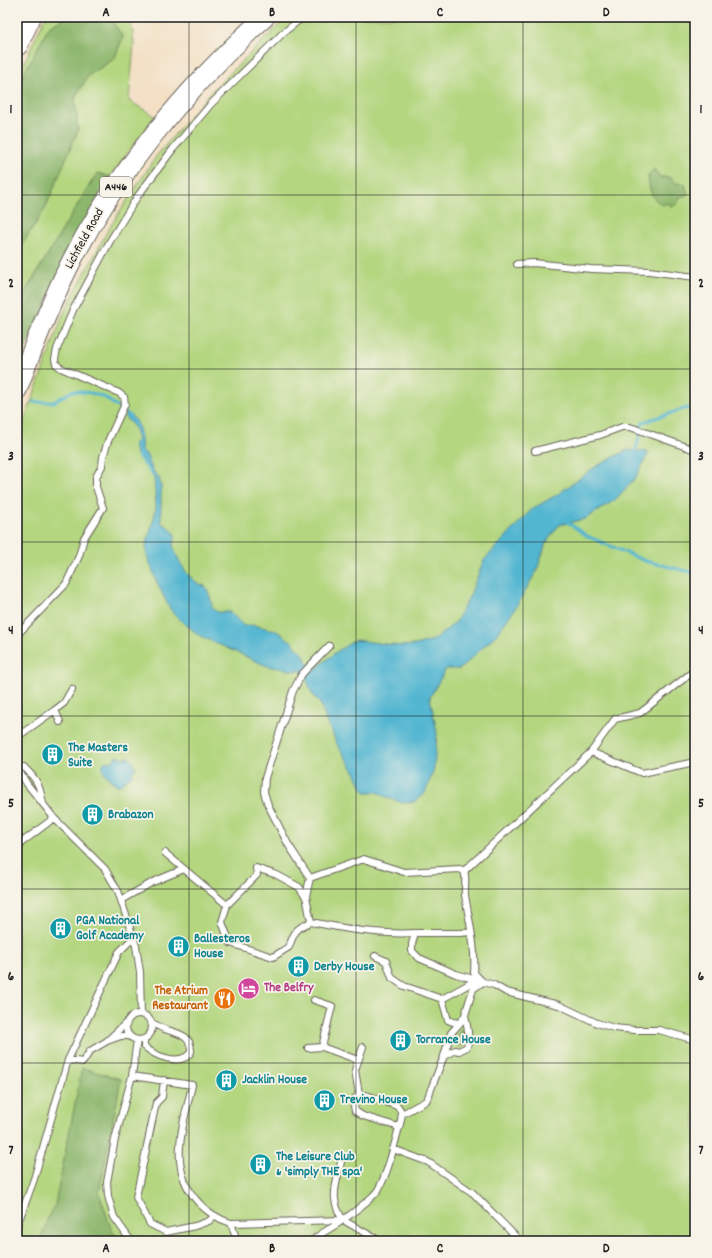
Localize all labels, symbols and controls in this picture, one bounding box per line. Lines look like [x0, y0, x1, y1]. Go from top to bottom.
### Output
text: A [102, 4, 110, 23]
text: B [269, 4, 275, 23]
text: C [437, 4, 444, 23]
text: D [603, 4, 610, 23]
text: 1 [10, 101, 13, 120]
text: 1 [700, 101, 703, 120]
road number: A446 [100, 177, 132, 197]
street label: Lichfield Road [60, 205, 110, 273]
text: 2 [8, 275, 14, 294]
text: 2 [698, 275, 704, 294]
text: 3 [8, 448, 14, 467]
text: 3 [698, 448, 704, 467]
text: 4 [8, 622, 14, 641]
text: 4 [698, 622, 704, 641]
place label: The Masters Suite [68, 739, 128, 773]
building icon: The Masters Suite [39, 742, 65, 768]
text: 5 [8, 795, 14, 814]
text: 5 [698, 795, 704, 814]
building icon: Brabazon [79, 802, 105, 828]
place label: Brabazon [108, 806, 154, 825]
place label: PGA National Golf Academy [76, 912, 144, 946]
building icon: PGA National Golf Academy [47, 915, 73, 941]
place label: Ballesteros House [194, 930, 251, 964]
building icon: Ballesteros House [165, 933, 191, 959]
building icon: Derby House [285, 954, 311, 980]
place label: Derby House [314, 958, 375, 977]
text: 6 [8, 968, 15, 987]
text: 6 [698, 968, 705, 987]
hotel icon: The Belfry [235, 975, 261, 1001]
place label: The Belfry [264, 979, 314, 998]
place label: The Atrium Restaurant [152, 982, 208, 1016]
restaurant icon: The Atrium Restaurant [211, 985, 237, 1011]
building icon: Torrance House [388, 1027, 414, 1053]
place label: Torrance House [416, 1031, 491, 1050]
building icon: Jacklin House [214, 1067, 240, 1093]
place label: Jacklin House [242, 1071, 307, 1090]
building icon: Trevino House [311, 1087, 337, 1113]
place label: Trevino House [340, 1091, 408, 1110]
text: 7 [9, 1142, 14, 1161]
text: 7 [699, 1142, 704, 1161]
place label: The Leisure Club & 'simply THE spa' [276, 1148, 363, 1182]
building icon: The Leisure Club & 'simply THE spa' [248, 1151, 274, 1177]
text: A [102, 1240, 110, 1258]
text: B [269, 1240, 275, 1258]
text: C [437, 1240, 444, 1258]
text: D [603, 1240, 610, 1258]

